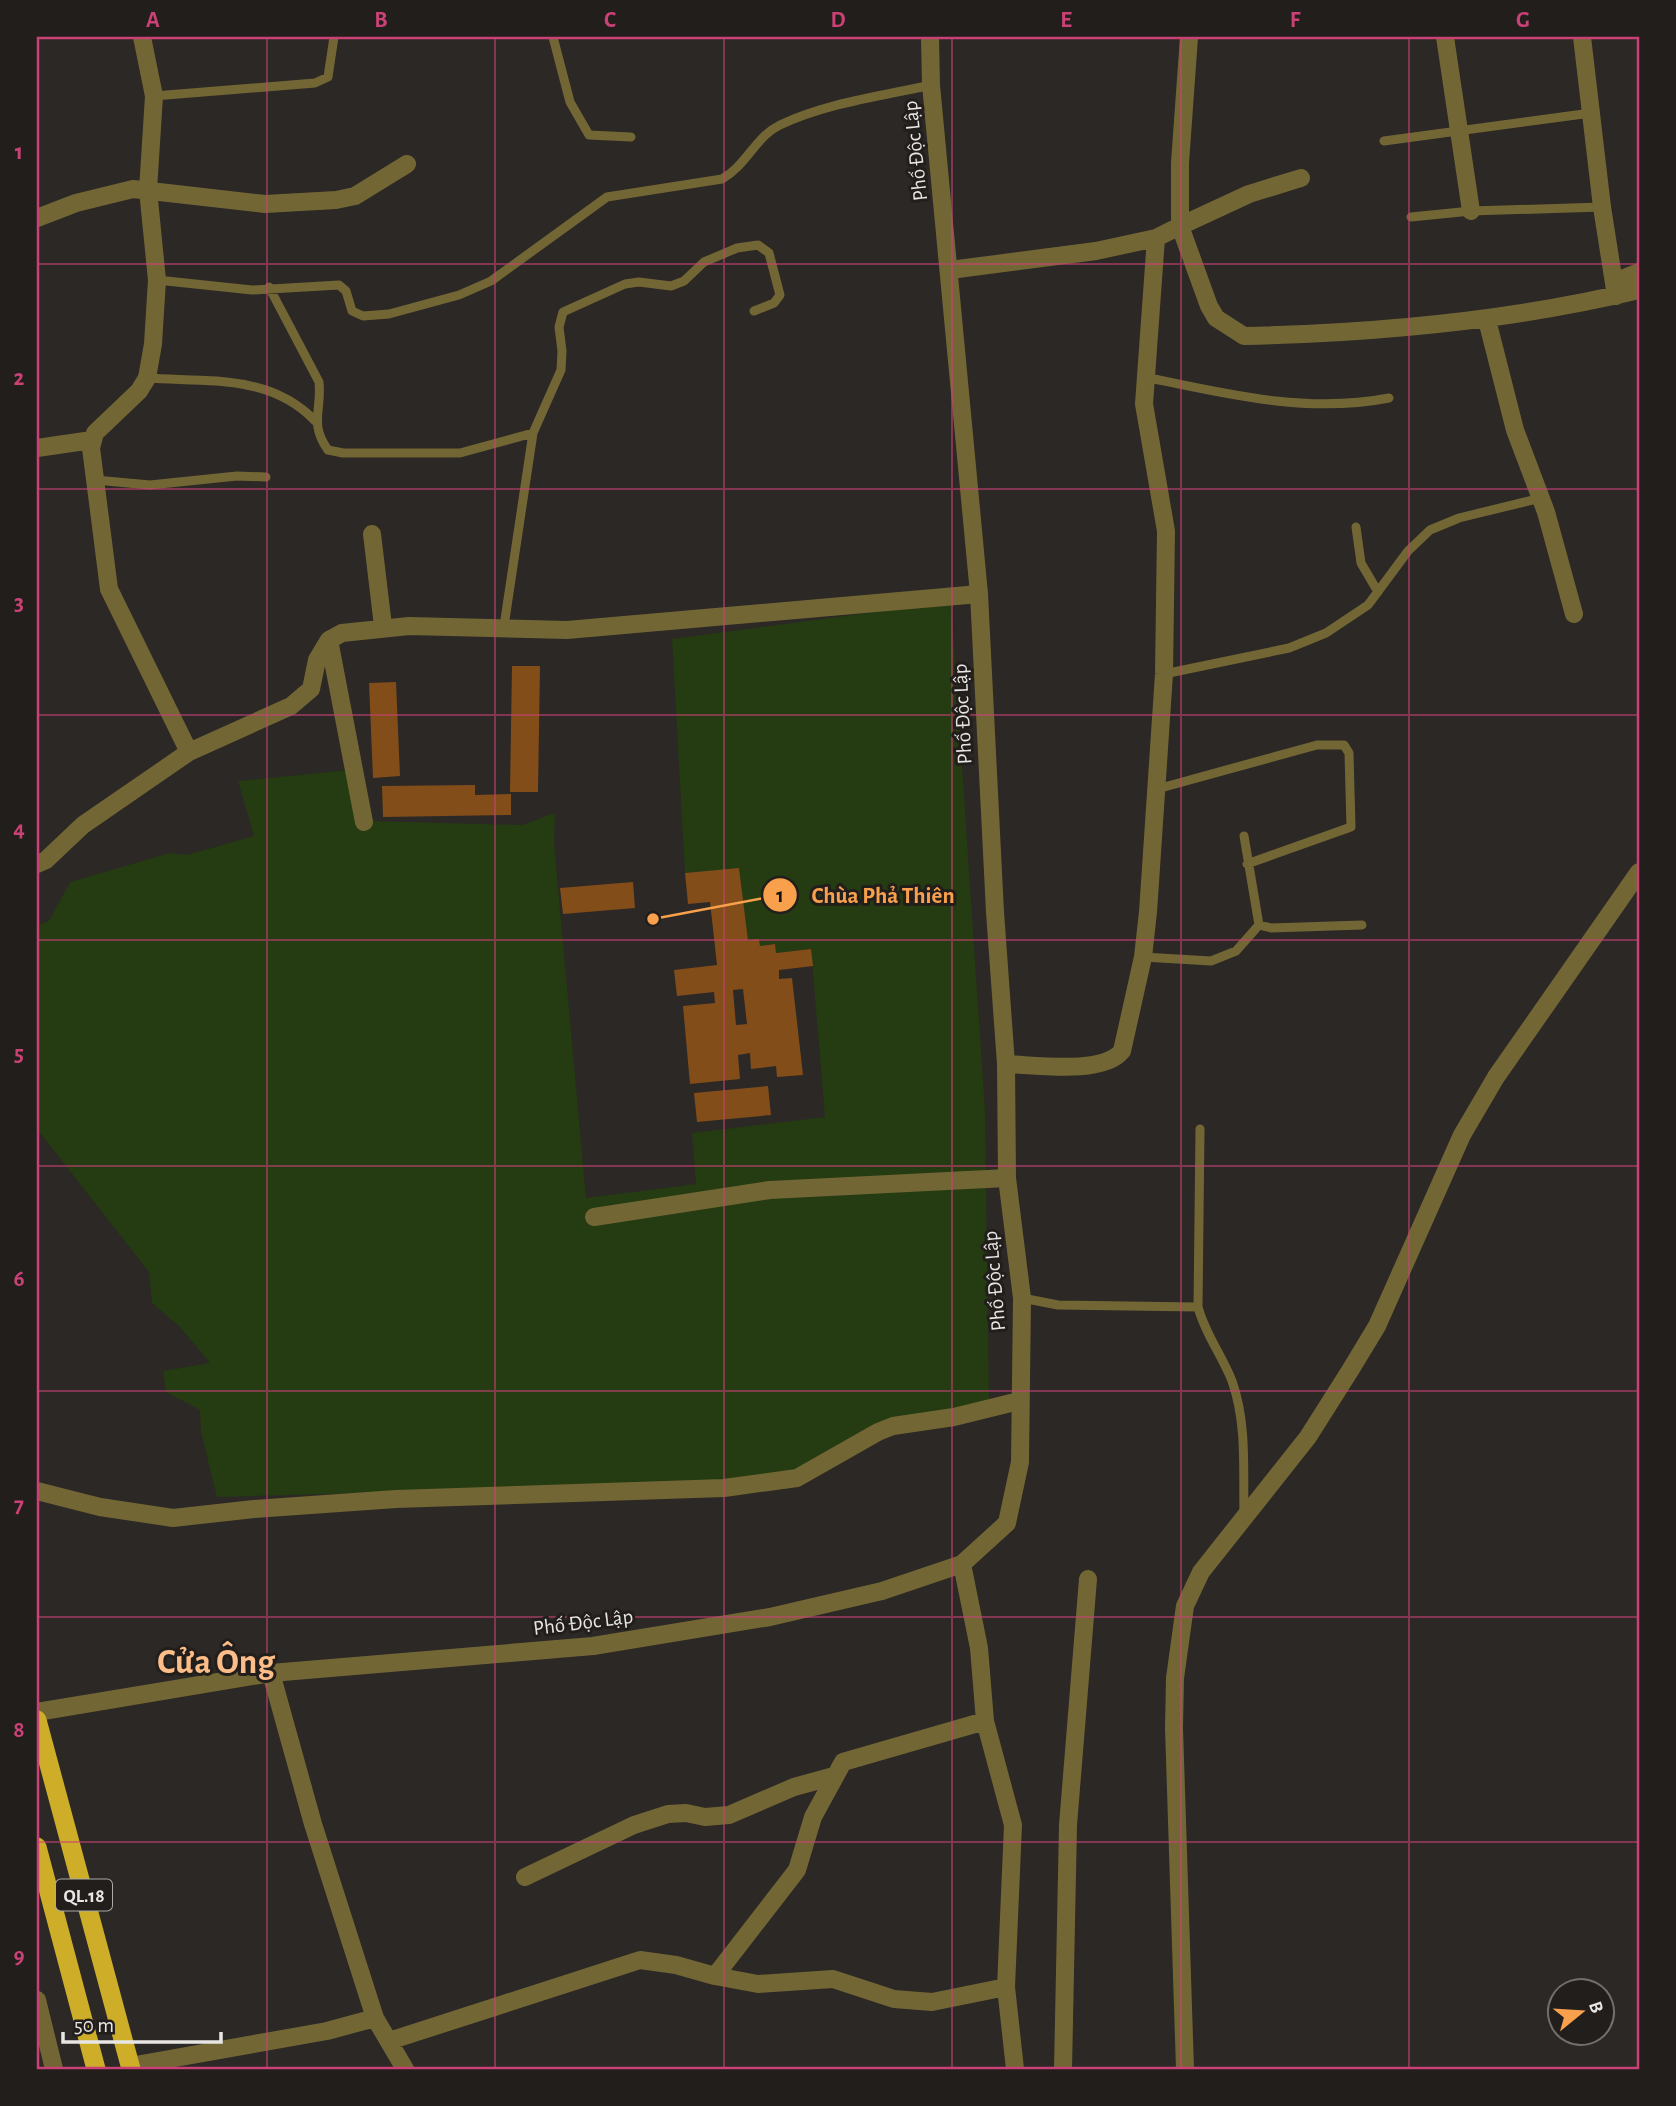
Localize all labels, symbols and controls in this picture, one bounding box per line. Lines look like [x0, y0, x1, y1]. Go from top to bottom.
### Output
text: A [146, 9, 160, 32]
text: B [374, 9, 388, 32]
text: C [604, 9, 616, 32]
text: D [830, 9, 846, 32]
text: E [1060, 9, 1072, 32]
text: F [1290, 9, 1301, 32]
text: G [1516, 9, 1530, 32]
street label: Phố Độc Lập [900, 100, 931, 202]
text: 1 [15, 141, 23, 164]
text: 2 [14, 367, 25, 390]
text: 3 [14, 592, 24, 615]
street label: Phố Độc Lập [949, 663, 976, 765]
text: 4 [13, 818, 25, 841]
callout: Chùa Phả Thiên [762, 873, 968, 917]
text: 1 [776, 885, 784, 906]
text: Chùa Phả Thiên [811, 885, 955, 908]
text: 5 [14, 1043, 24, 1066]
street label: Phố Độc Lập [980, 1230, 1009, 1332]
text: 6 [13, 1268, 25, 1291]
text: 7 [14, 1494, 24, 1517]
street label: Phố Độc Lập [532, 1606, 634, 1639]
district label: Cửa Ông [157, 1641, 275, 1680]
text: 8 [13, 1719, 25, 1742]
road number: QL.18 [56, 1880, 112, 1910]
text: 9 [13, 1945, 25, 1968]
north arrow [1546, 1976, 1616, 2046]
text: B [1585, 1999, 1606, 2015]
scale bar [63, 2001, 220, 2045]
text: 50 m [74, 2015, 114, 2036]

